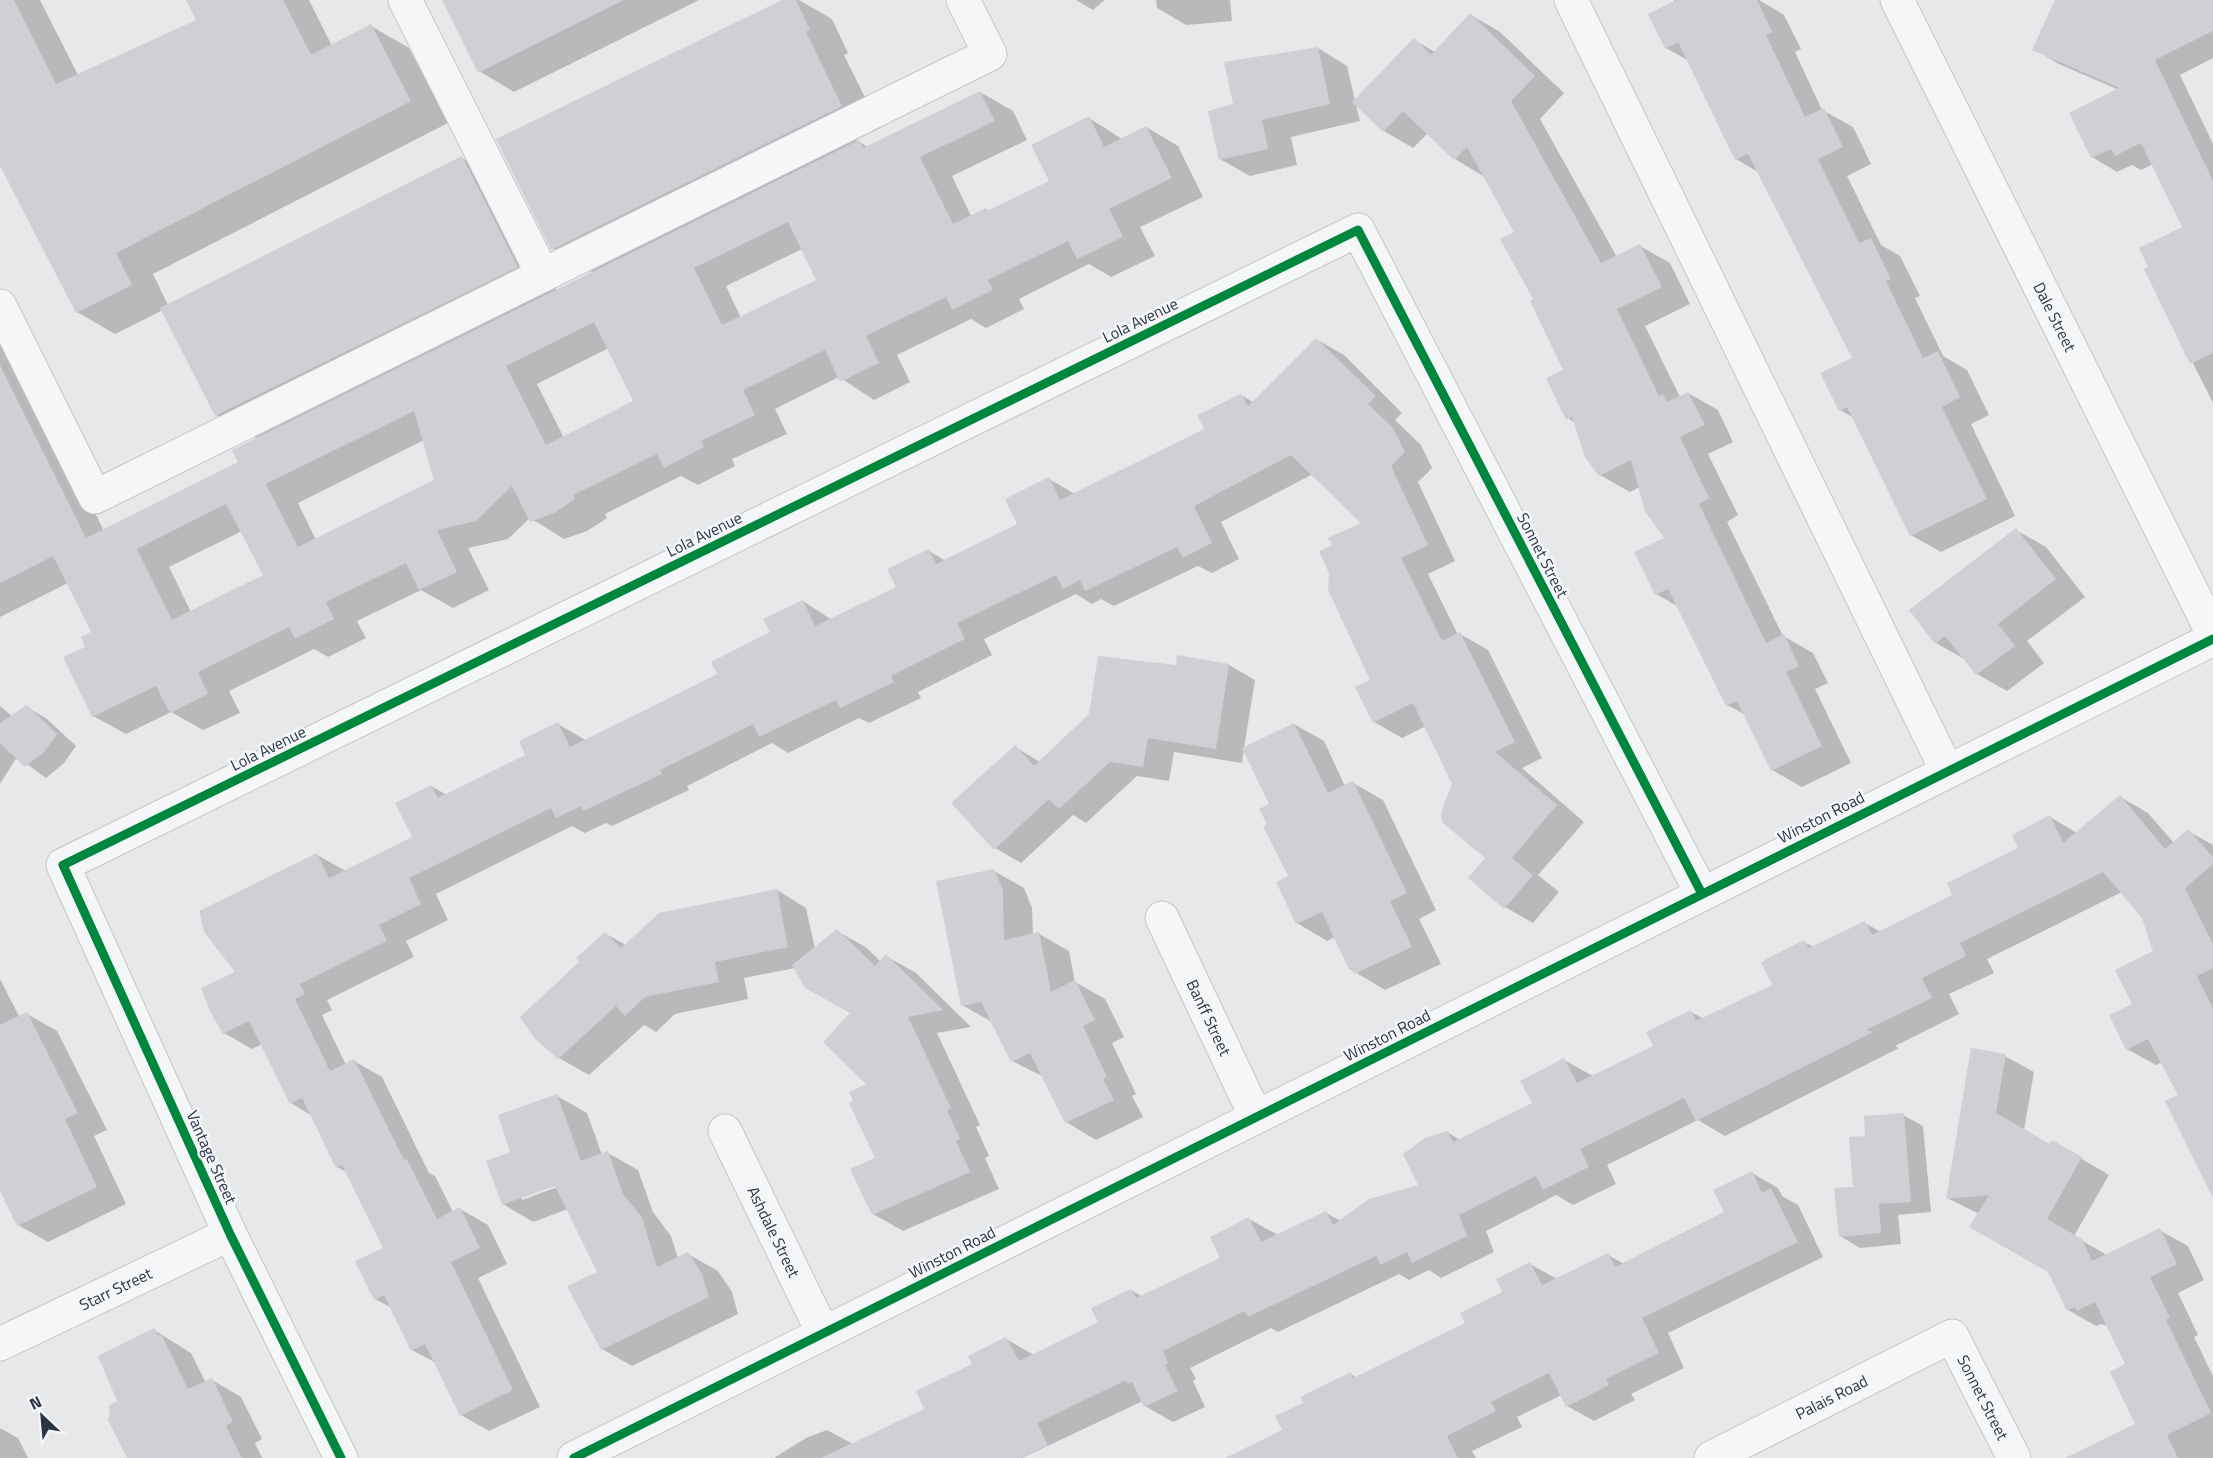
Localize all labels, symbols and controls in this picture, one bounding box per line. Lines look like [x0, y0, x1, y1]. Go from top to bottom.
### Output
street label: Dale Street [2027, 278, 2083, 356]
street label: Lola Avenue [1098, 291, 1182, 349]
street label: Lola Avenue [662, 505, 746, 563]
street label: Sonnet Street [1511, 508, 1575, 602]
street label: Lola Avenue [226, 719, 310, 777]
street label: Winston Road [1773, 785, 1869, 849]
street label: Banff Street [1181, 975, 1237, 1060]
street label: Winston Road [1339, 1003, 1435, 1067]
street label: Vantage Street [181, 1106, 243, 1208]
street label: Ashdale Street [742, 1182, 806, 1282]
street label: Winston Road [904, 1220, 1000, 1284]
street label: Starr Street [75, 1261, 156, 1316]
street label: Sonnet Street [1951, 1351, 2015, 1445]
street label: Palais Road [1791, 1369, 1872, 1425]
north arrow [12, 1386, 72, 1446]
text: N [25, 1389, 46, 1416]

